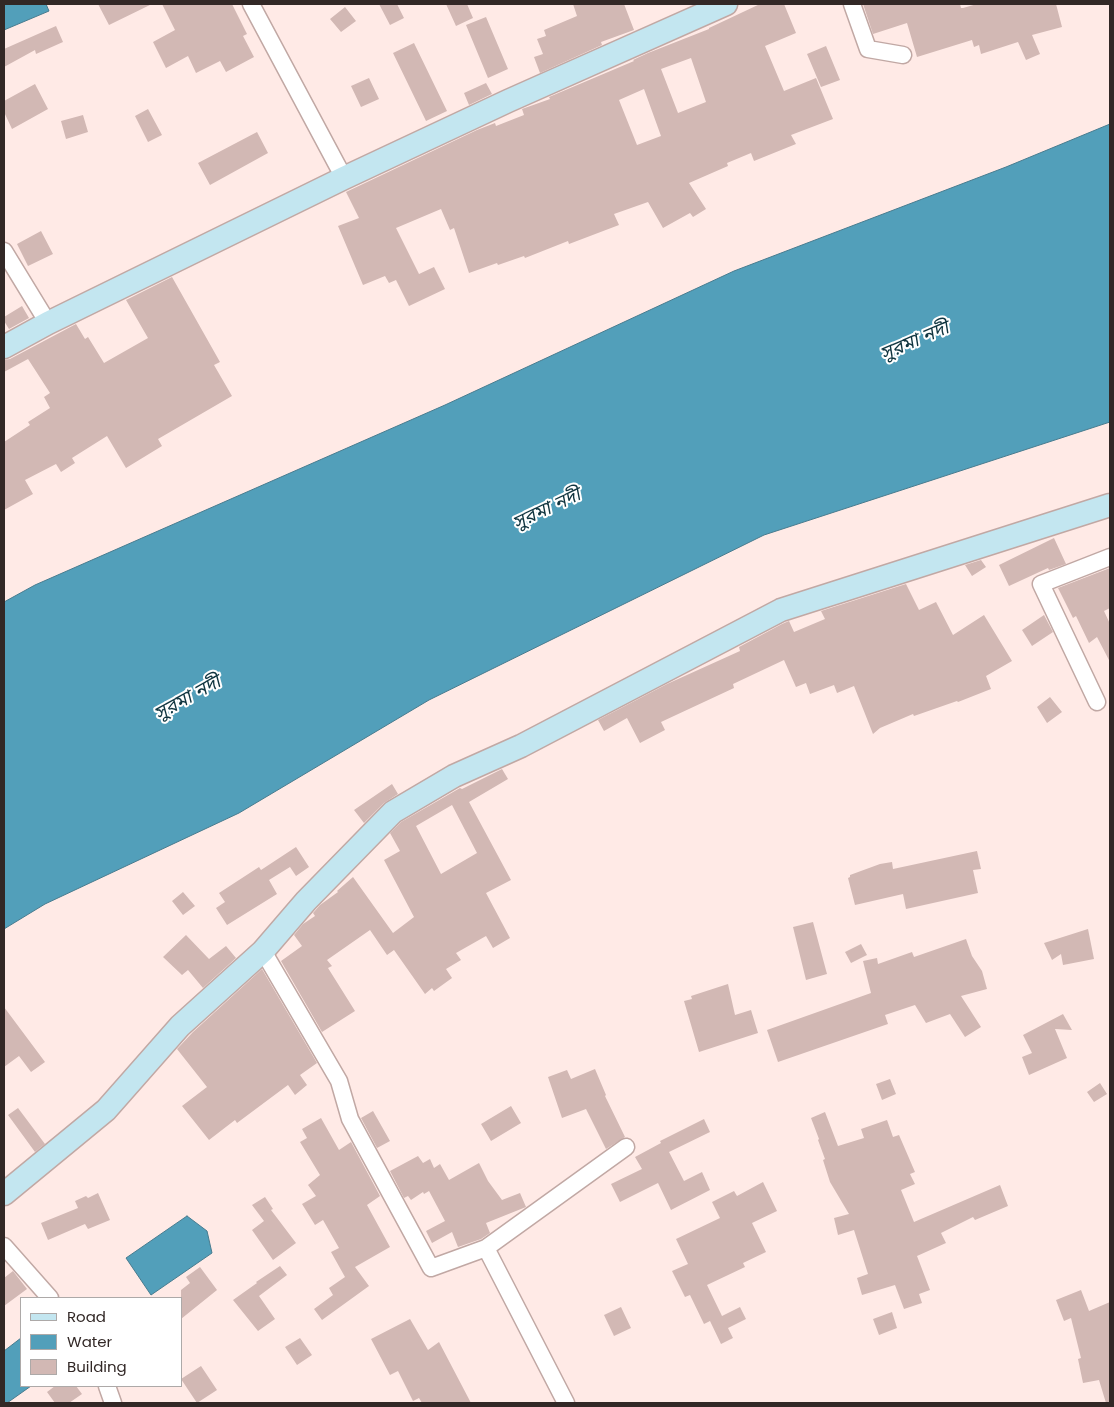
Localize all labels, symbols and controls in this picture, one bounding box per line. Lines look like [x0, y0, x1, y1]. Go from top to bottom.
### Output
water label: সুরমা নদী [877, 317, 953, 367]
water label: সুরমা নদী [509, 484, 585, 536]
water label: সুরমা নদী [151, 671, 225, 727]
legend [20, 1297, 182, 1387]
text: Road [67, 1306, 106, 1327]
text: Water [67, 1331, 112, 1352]
text: Building [67, 1356, 127, 1377]

